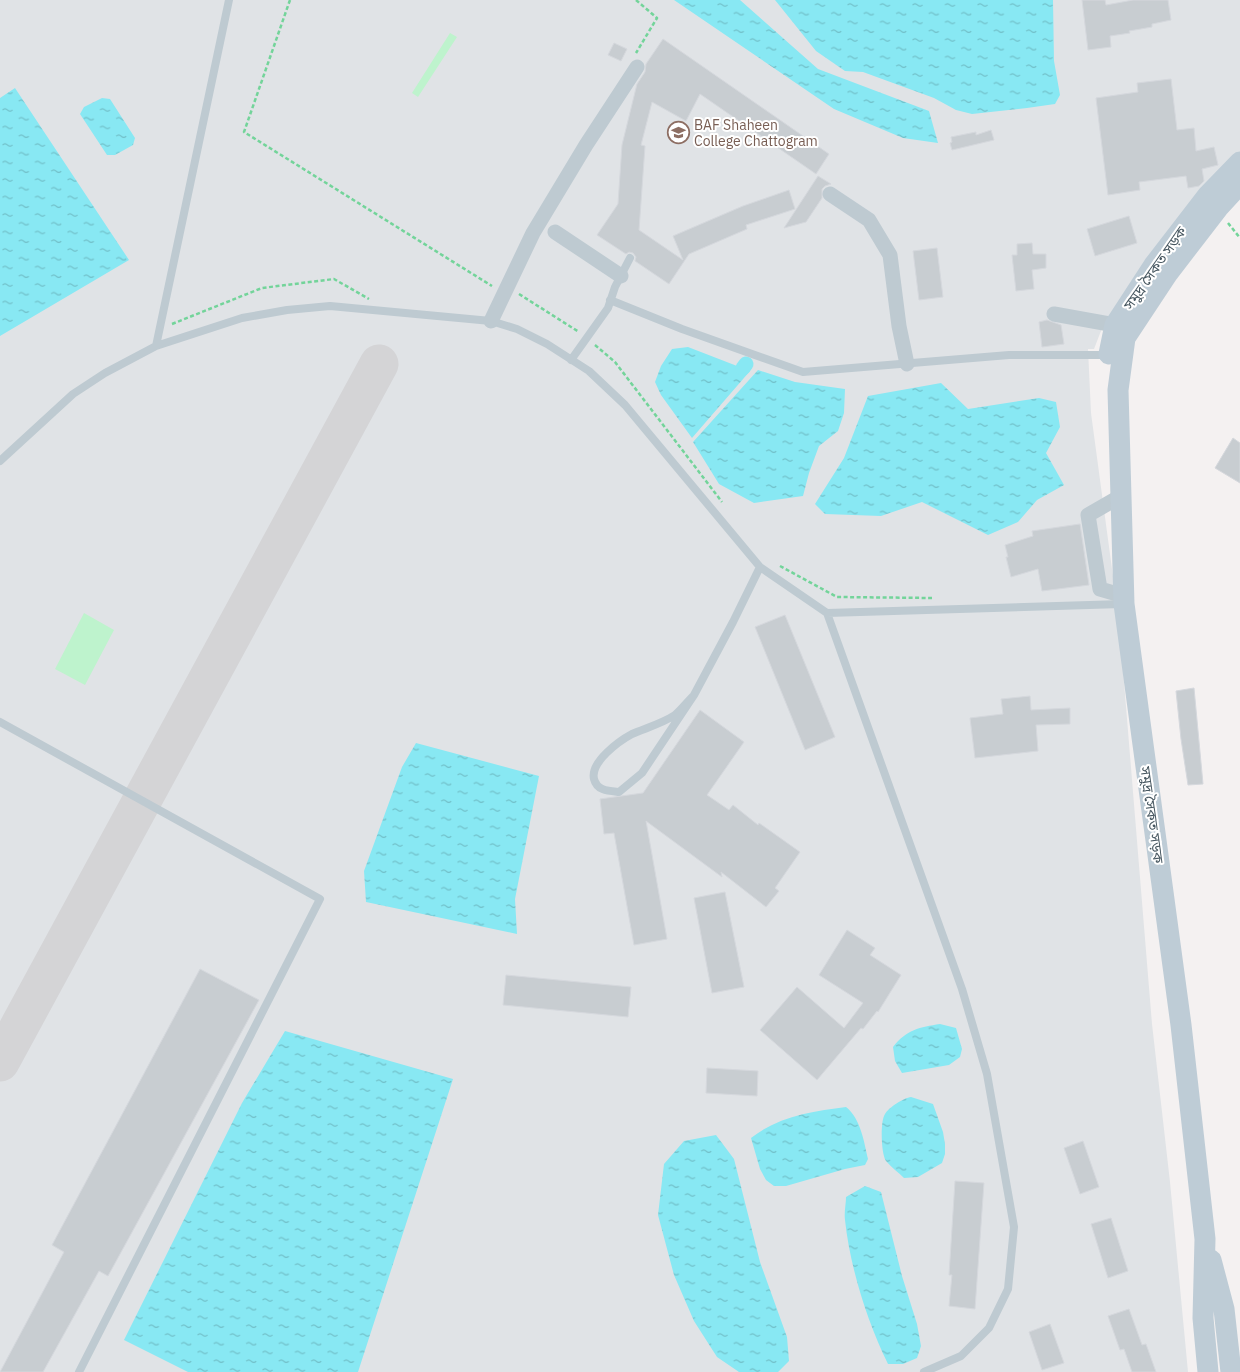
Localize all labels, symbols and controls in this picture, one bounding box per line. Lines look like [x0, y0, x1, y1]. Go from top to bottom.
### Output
place label: BAF Shaheen College Chattogram [694, 116, 818, 150]
school or university icon: BAF Shaheen College Chattogram [666, 121, 690, 145]
street label: সমুদ্র সৈকত সড়ক [1119, 222, 1191, 314]
street label: সমুদ্র সৈকত সড়ক [1136, 764, 1168, 865]

